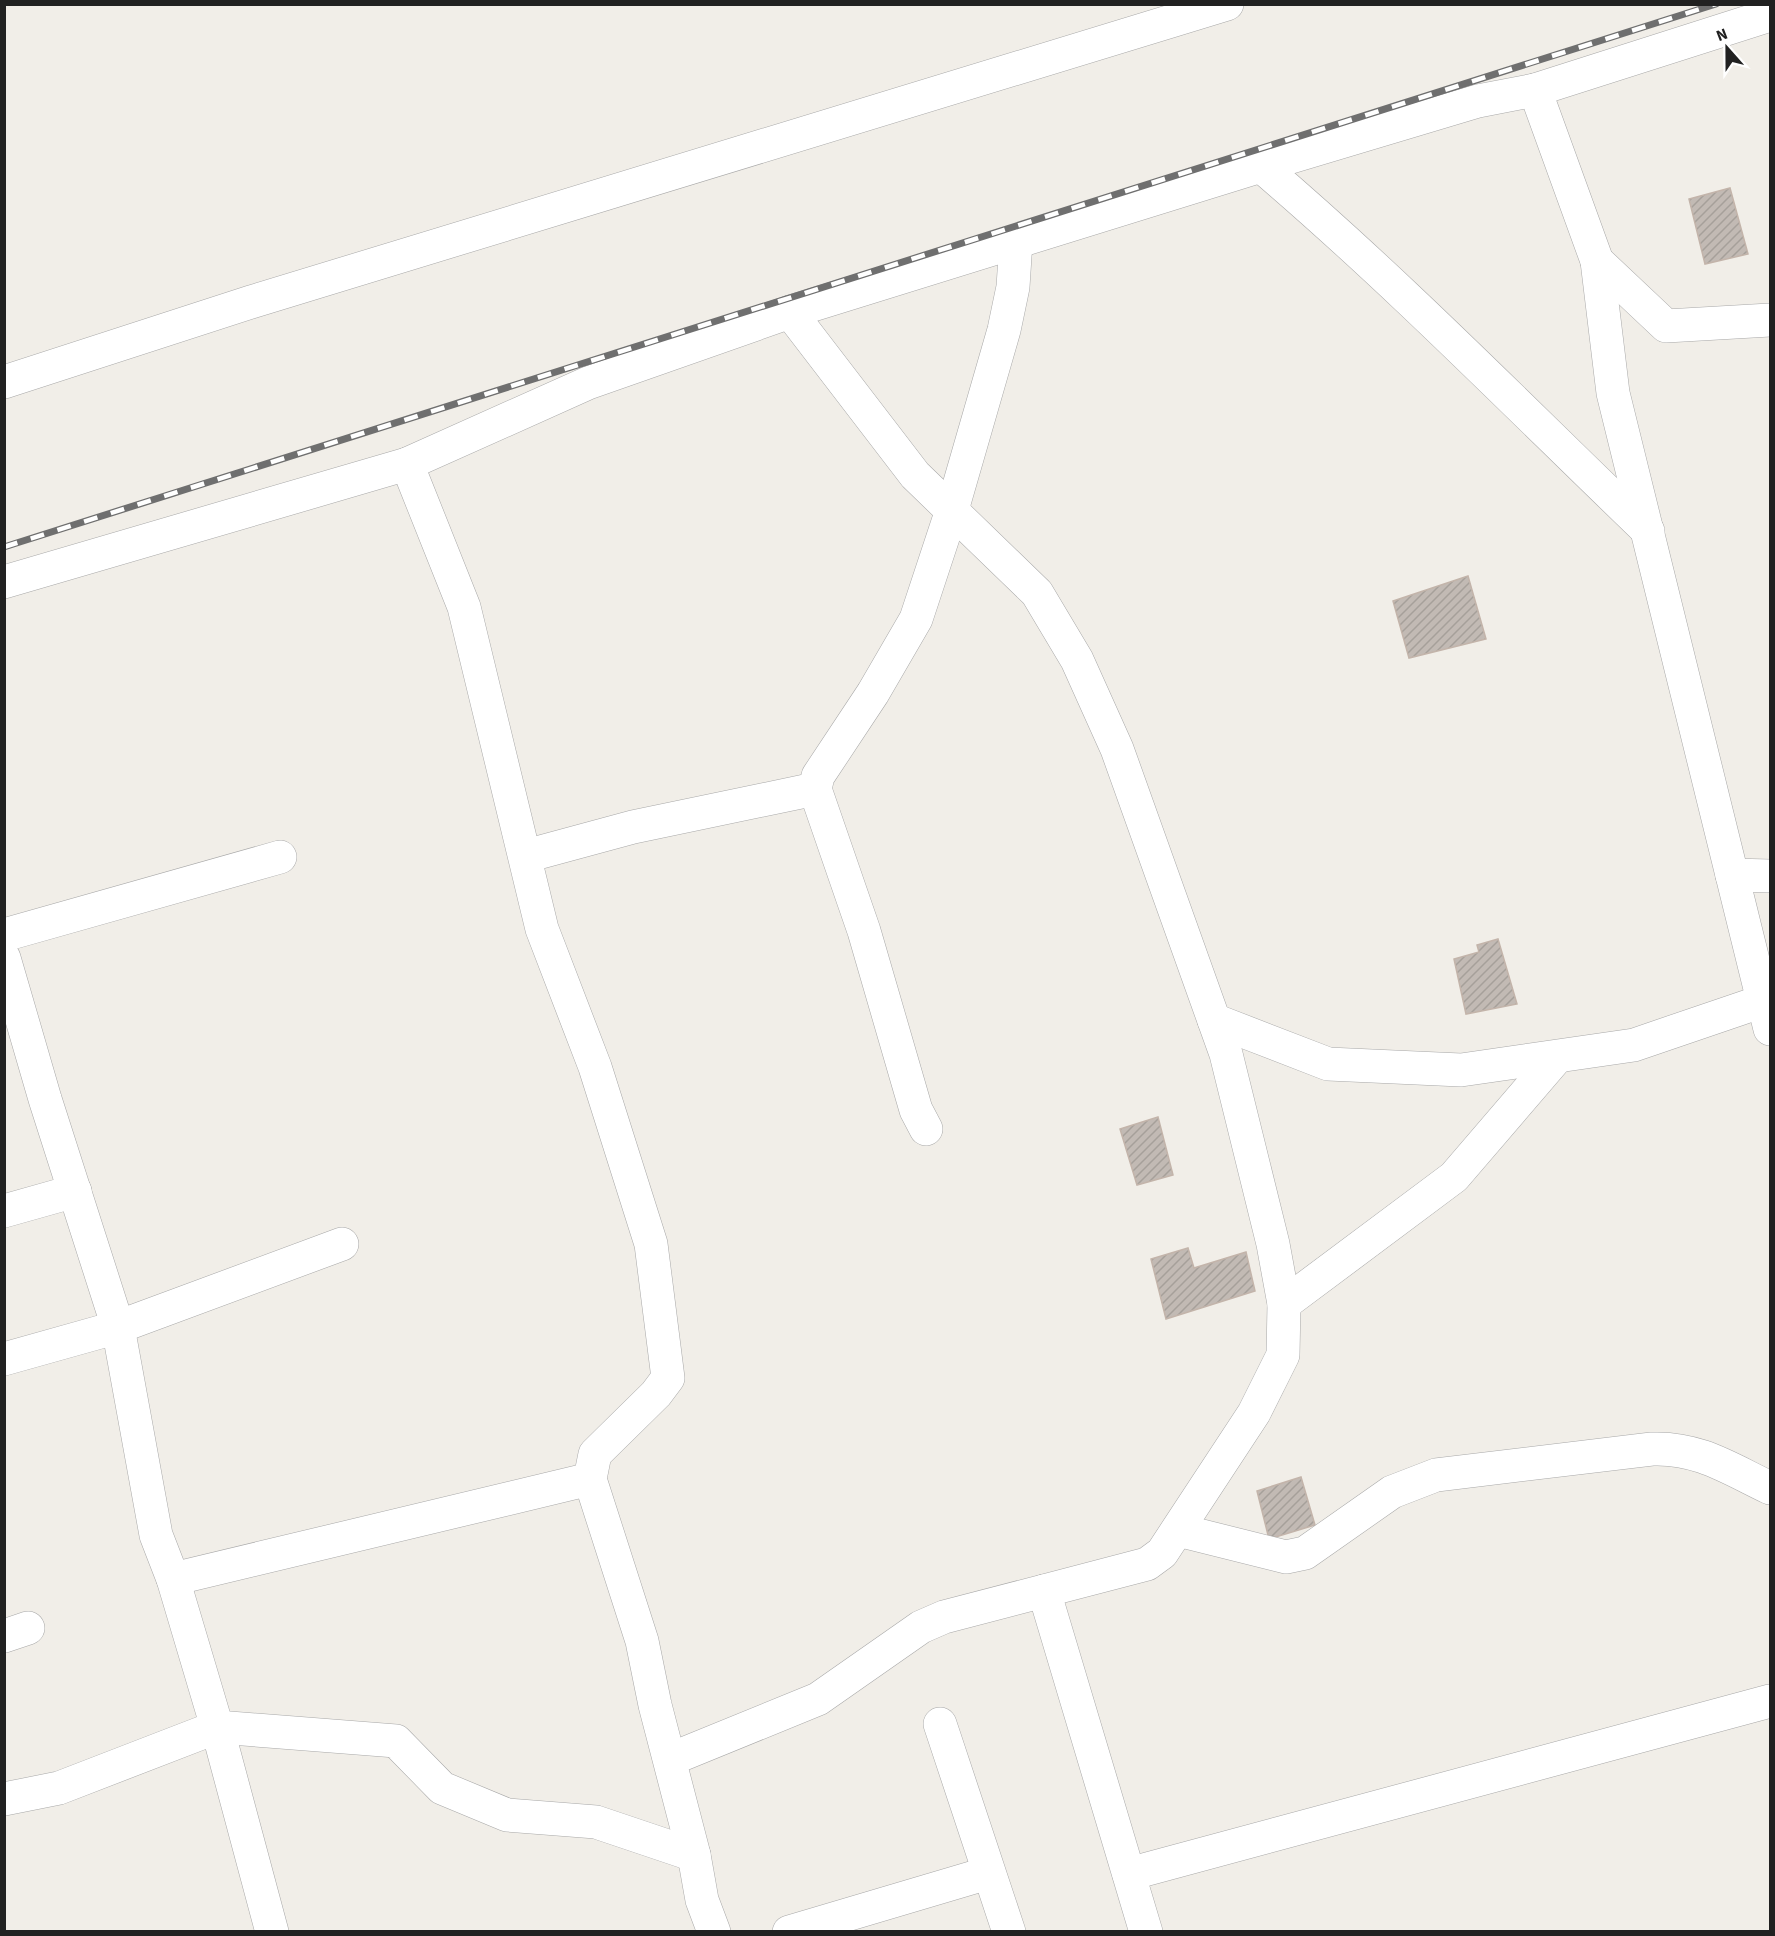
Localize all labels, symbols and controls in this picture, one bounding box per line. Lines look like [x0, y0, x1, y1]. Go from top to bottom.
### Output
north arrow [1697, 18, 1757, 78]
text: N [1713, 23, 1731, 47]

